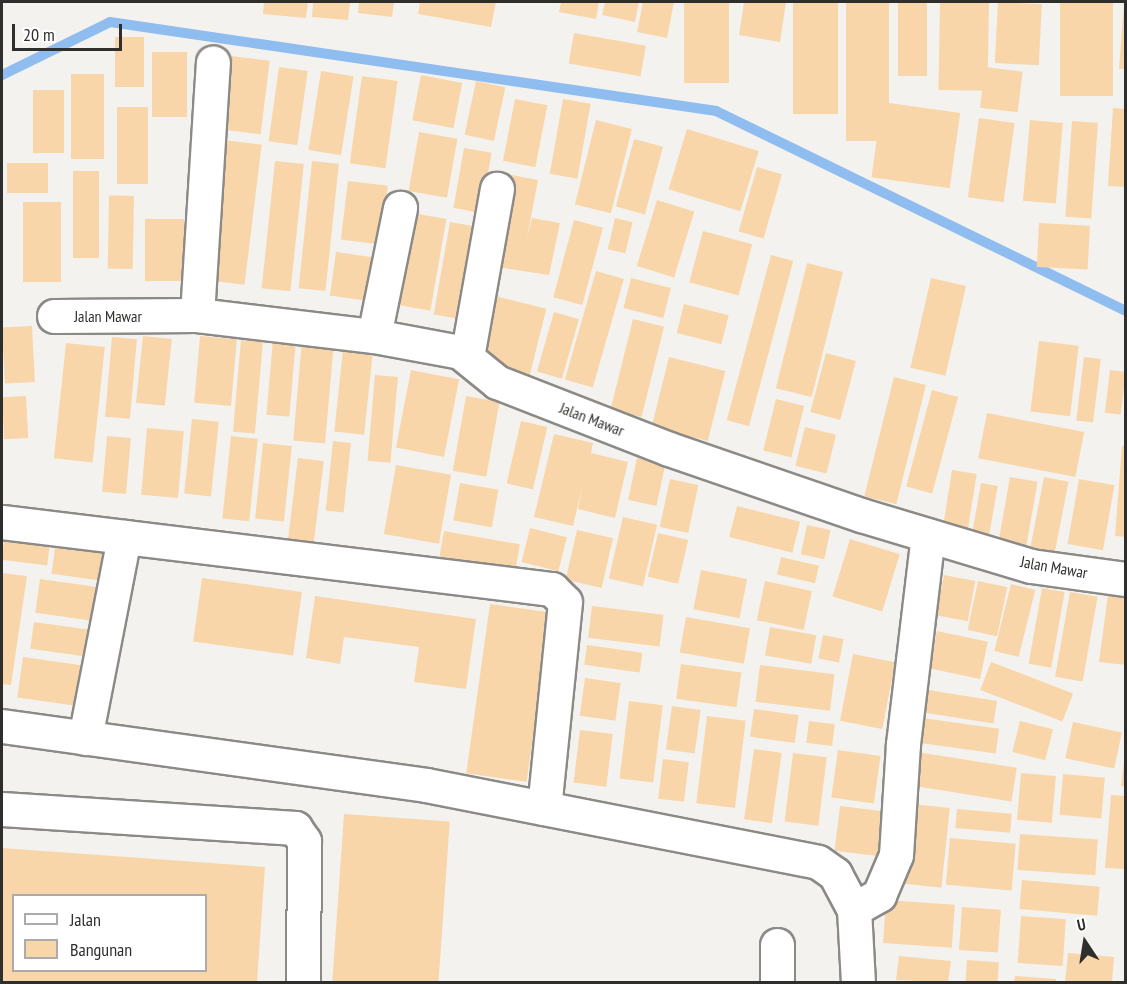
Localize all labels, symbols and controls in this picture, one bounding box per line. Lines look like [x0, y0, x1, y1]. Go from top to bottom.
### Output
scale bar [15, 12, 124, 50]
text: 20 m [23, 23, 55, 46]
street label: Jalan Mawar [74, 306, 142, 326]
street label: Jalan Mawar [557, 398, 627, 440]
street label: Jalan Mawar [1019, 552, 1089, 582]
legend [12, 894, 207, 972]
text: Jalan [70, 908, 101, 931]
north arrow [1055, 912, 1115, 972]
text: U [1075, 914, 1087, 935]
text: Bangunan [70, 938, 132, 961]

